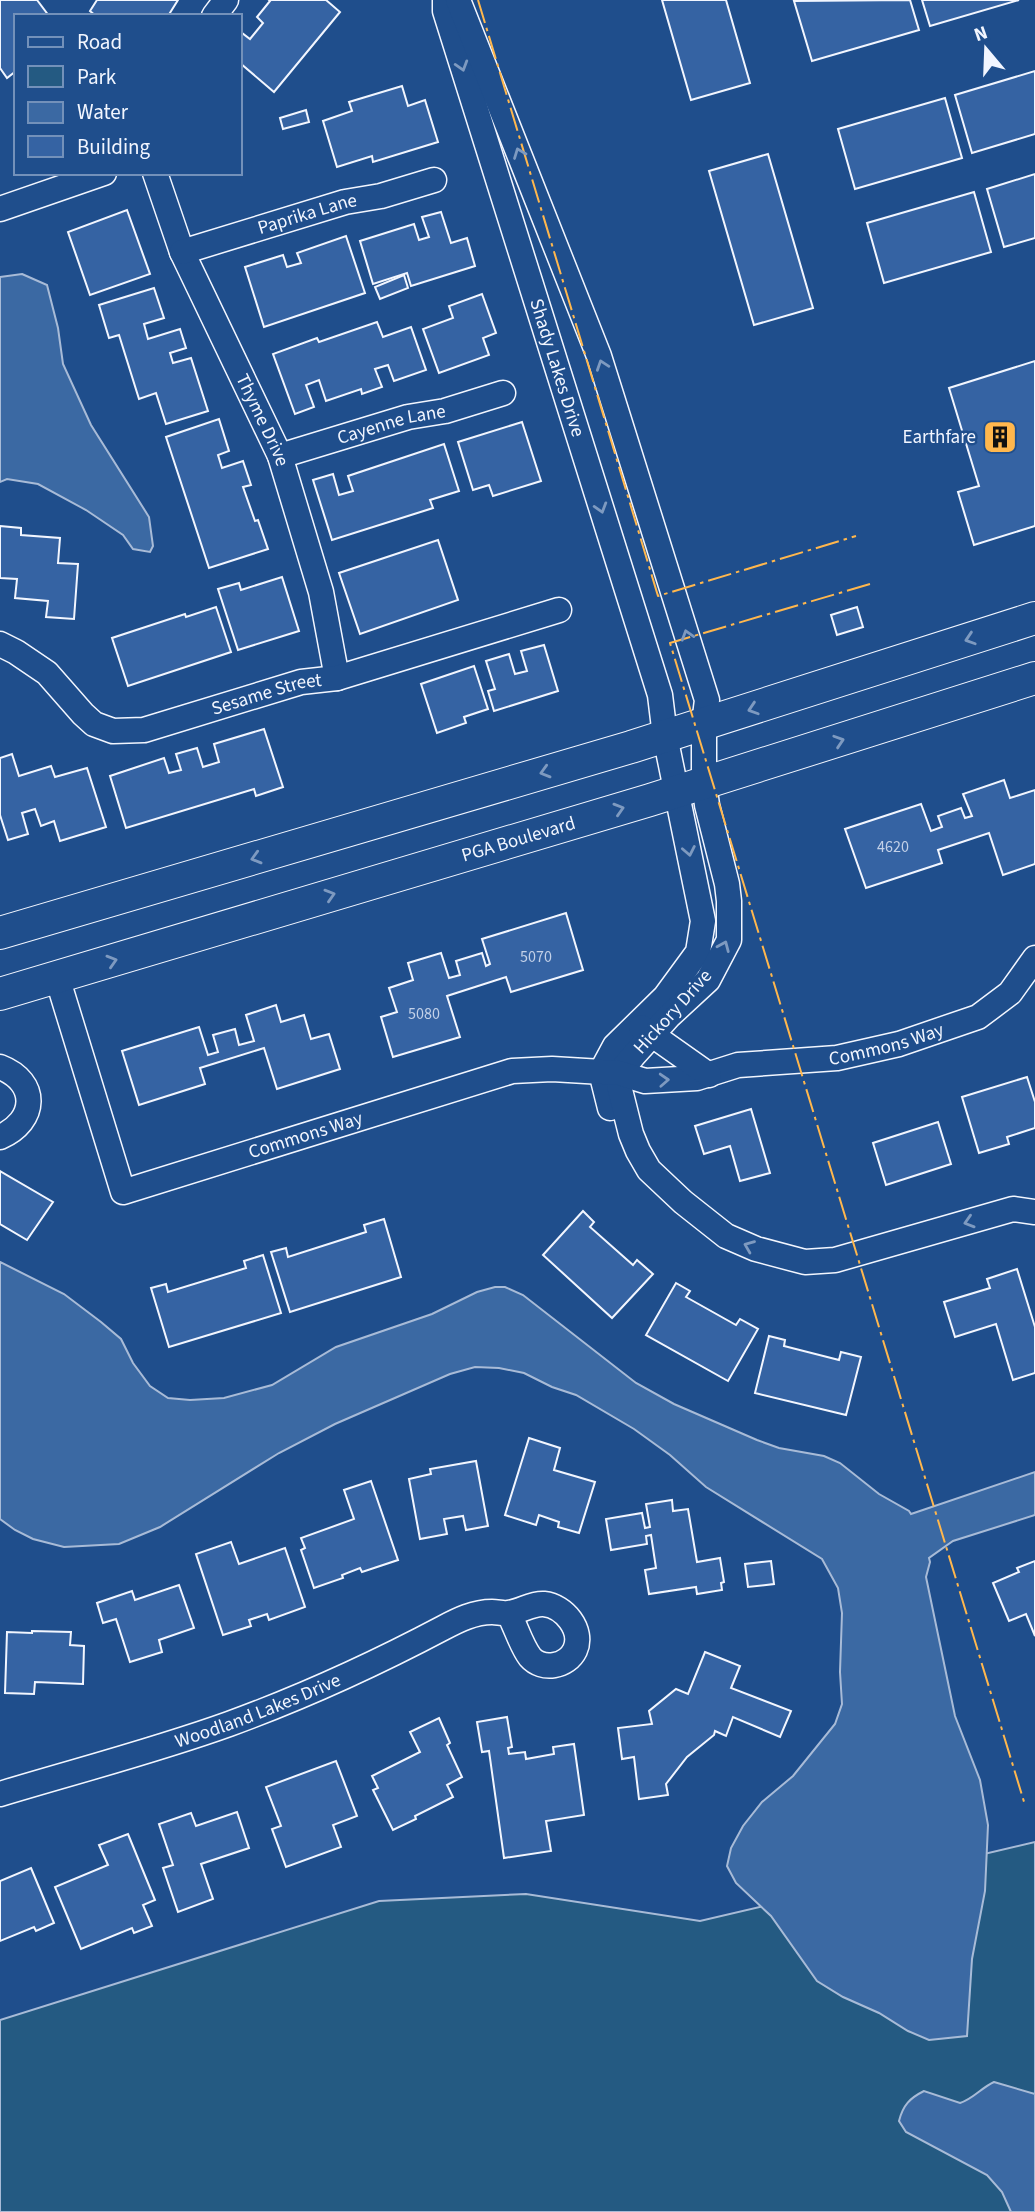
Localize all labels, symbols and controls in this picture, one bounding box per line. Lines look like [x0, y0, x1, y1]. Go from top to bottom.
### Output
legend [14, 14, 242, 175]
north arrow [951, 14, 1021, 84]
text: N [971, 20, 991, 49]
text: Road [77, 27, 122, 57]
one-way arrow [454, 59, 468, 71]
text: Park [77, 62, 117, 92]
text: Water [77, 97, 129, 127]
text: Building [77, 132, 151, 162]
one-way arrow [514, 148, 528, 160]
street label: Paprika Lane [254, 187, 359, 242]
street label: Shady Lakes Drive [523, 295, 592, 440]
one-way arrow [596, 360, 610, 372]
street label: Thyme Drive [229, 369, 296, 469]
street label: Cayenne Lane [334, 398, 448, 451]
building icon: Earthfare [981, 418, 1019, 456]
place label: Earthfare [902, 424, 976, 451]
one-way arrow [593, 501, 607, 514]
one-way arrow [681, 629, 695, 642]
one-way arrow [964, 631, 977, 645]
street label: Sesame Street [208, 666, 324, 722]
one-way arrow [748, 700, 760, 715]
one-way arrow [833, 734, 845, 749]
one-way arrow [539, 764, 551, 779]
one-way arrow [612, 803, 624, 818]
street label: PGA Boulevard [458, 809, 579, 869]
house number: 4620 [877, 836, 909, 858]
one-way arrow [681, 845, 696, 857]
one-way arrow [250, 849, 262, 864]
one-way arrow [324, 889, 336, 904]
one-way arrow [716, 941, 730, 953]
house number: 5070 [520, 946, 552, 968]
one-way arrow [106, 954, 118, 969]
street label: Hickory Drive [627, 964, 719, 1060]
house number: 5080 [408, 1003, 440, 1025]
street label: Commons Way [828, 1016, 948, 1072]
one-way arrow [659, 1073, 670, 1088]
street label: Commons Way [245, 1105, 366, 1166]
one-way arrow [963, 1214, 975, 1229]
one-way arrow [744, 1240, 756, 1254]
street label: Woodland Lakes Drive [172, 1667, 345, 1755]

